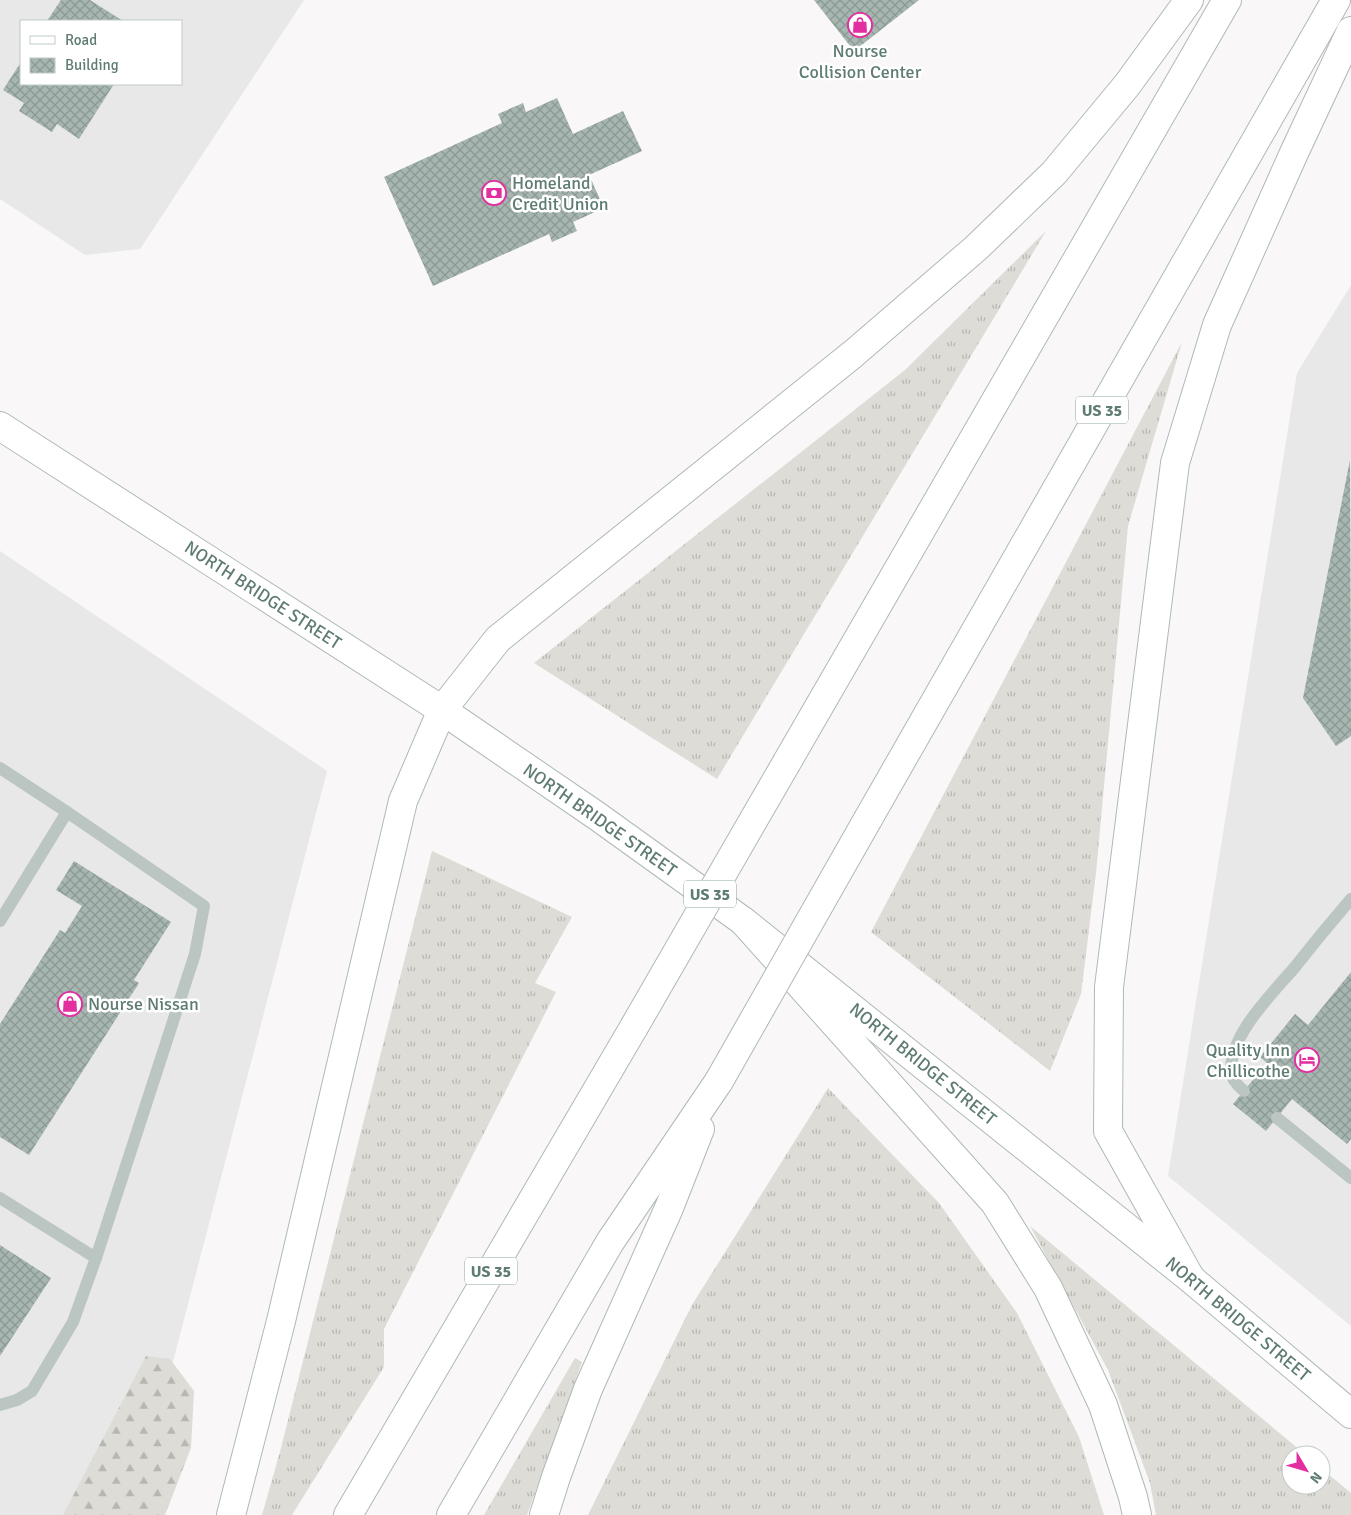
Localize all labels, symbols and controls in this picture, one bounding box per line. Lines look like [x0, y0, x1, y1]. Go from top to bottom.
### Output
shop icon: Nourse Collision Center [847, 12, 873, 38]
legend [20, 20, 182, 85]
text: Road [65, 31, 97, 49]
place label: Nourse Collision Center [799, 40, 922, 83]
text: Building [65, 56, 119, 74]
place label: Homeland Credit Union [512, 172, 609, 215]
bank icon: Homeland Credit Union [481, 180, 507, 206]
road number: US 35 [1076, 396, 1128, 424]
street label: NORTH BRIDGE STREET [181, 536, 346, 654]
street label: NORTH BRIDGE STREET [519, 759, 681, 881]
road number: US 35 [684, 881, 736, 908]
shop icon: Nourse Nissan [57, 991, 83, 1017]
place label: Nourse Nissan [88, 993, 199, 1015]
street label: NORTH BRIDGE STREET [845, 998, 1001, 1130]
place label: Quality Inn Chillicothe [1206, 1039, 1290, 1082]
hotel icon: Quality Inn Chillicothe [1294, 1047, 1320, 1073]
street label: NORTH BRIDGE STREET [1161, 1252, 1315, 1386]
road number: US 35 [465, 1258, 517, 1284]
north arrow [1281, 1445, 1331, 1495]
text: N [1306, 1469, 1326, 1487]

